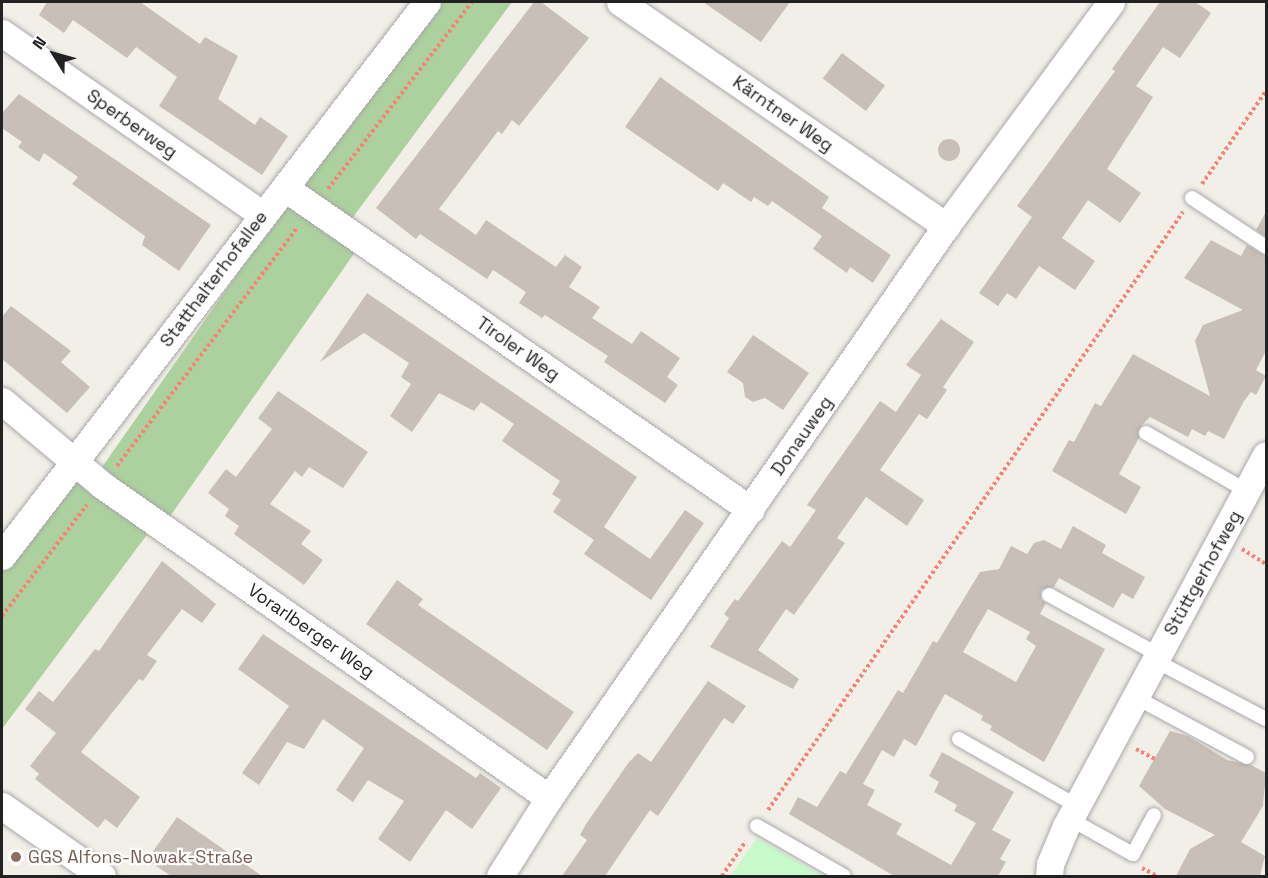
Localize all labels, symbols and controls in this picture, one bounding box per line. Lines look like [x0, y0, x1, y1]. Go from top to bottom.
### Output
north arrow [24, 24, 84, 84]
text: N [28, 32, 51, 53]
street label: Kärntner Weg [728, 71, 838, 157]
street label: Sperberweg [83, 85, 181, 163]
street label: Statthalterhofallee [156, 207, 272, 351]
street label: Tiroler Weg [472, 312, 564, 386]
street label: Donauweg [767, 392, 837, 480]
street label: Stüttgerhofweg [1160, 507, 1246, 639]
street label: Vorarlberger Weg [244, 579, 378, 683]
place label: GGS Alfons-Nowak-Straße [28, 846, 253, 868]
marker: GGS Alfons-Nowak-Straße [9, 850, 23, 864]

